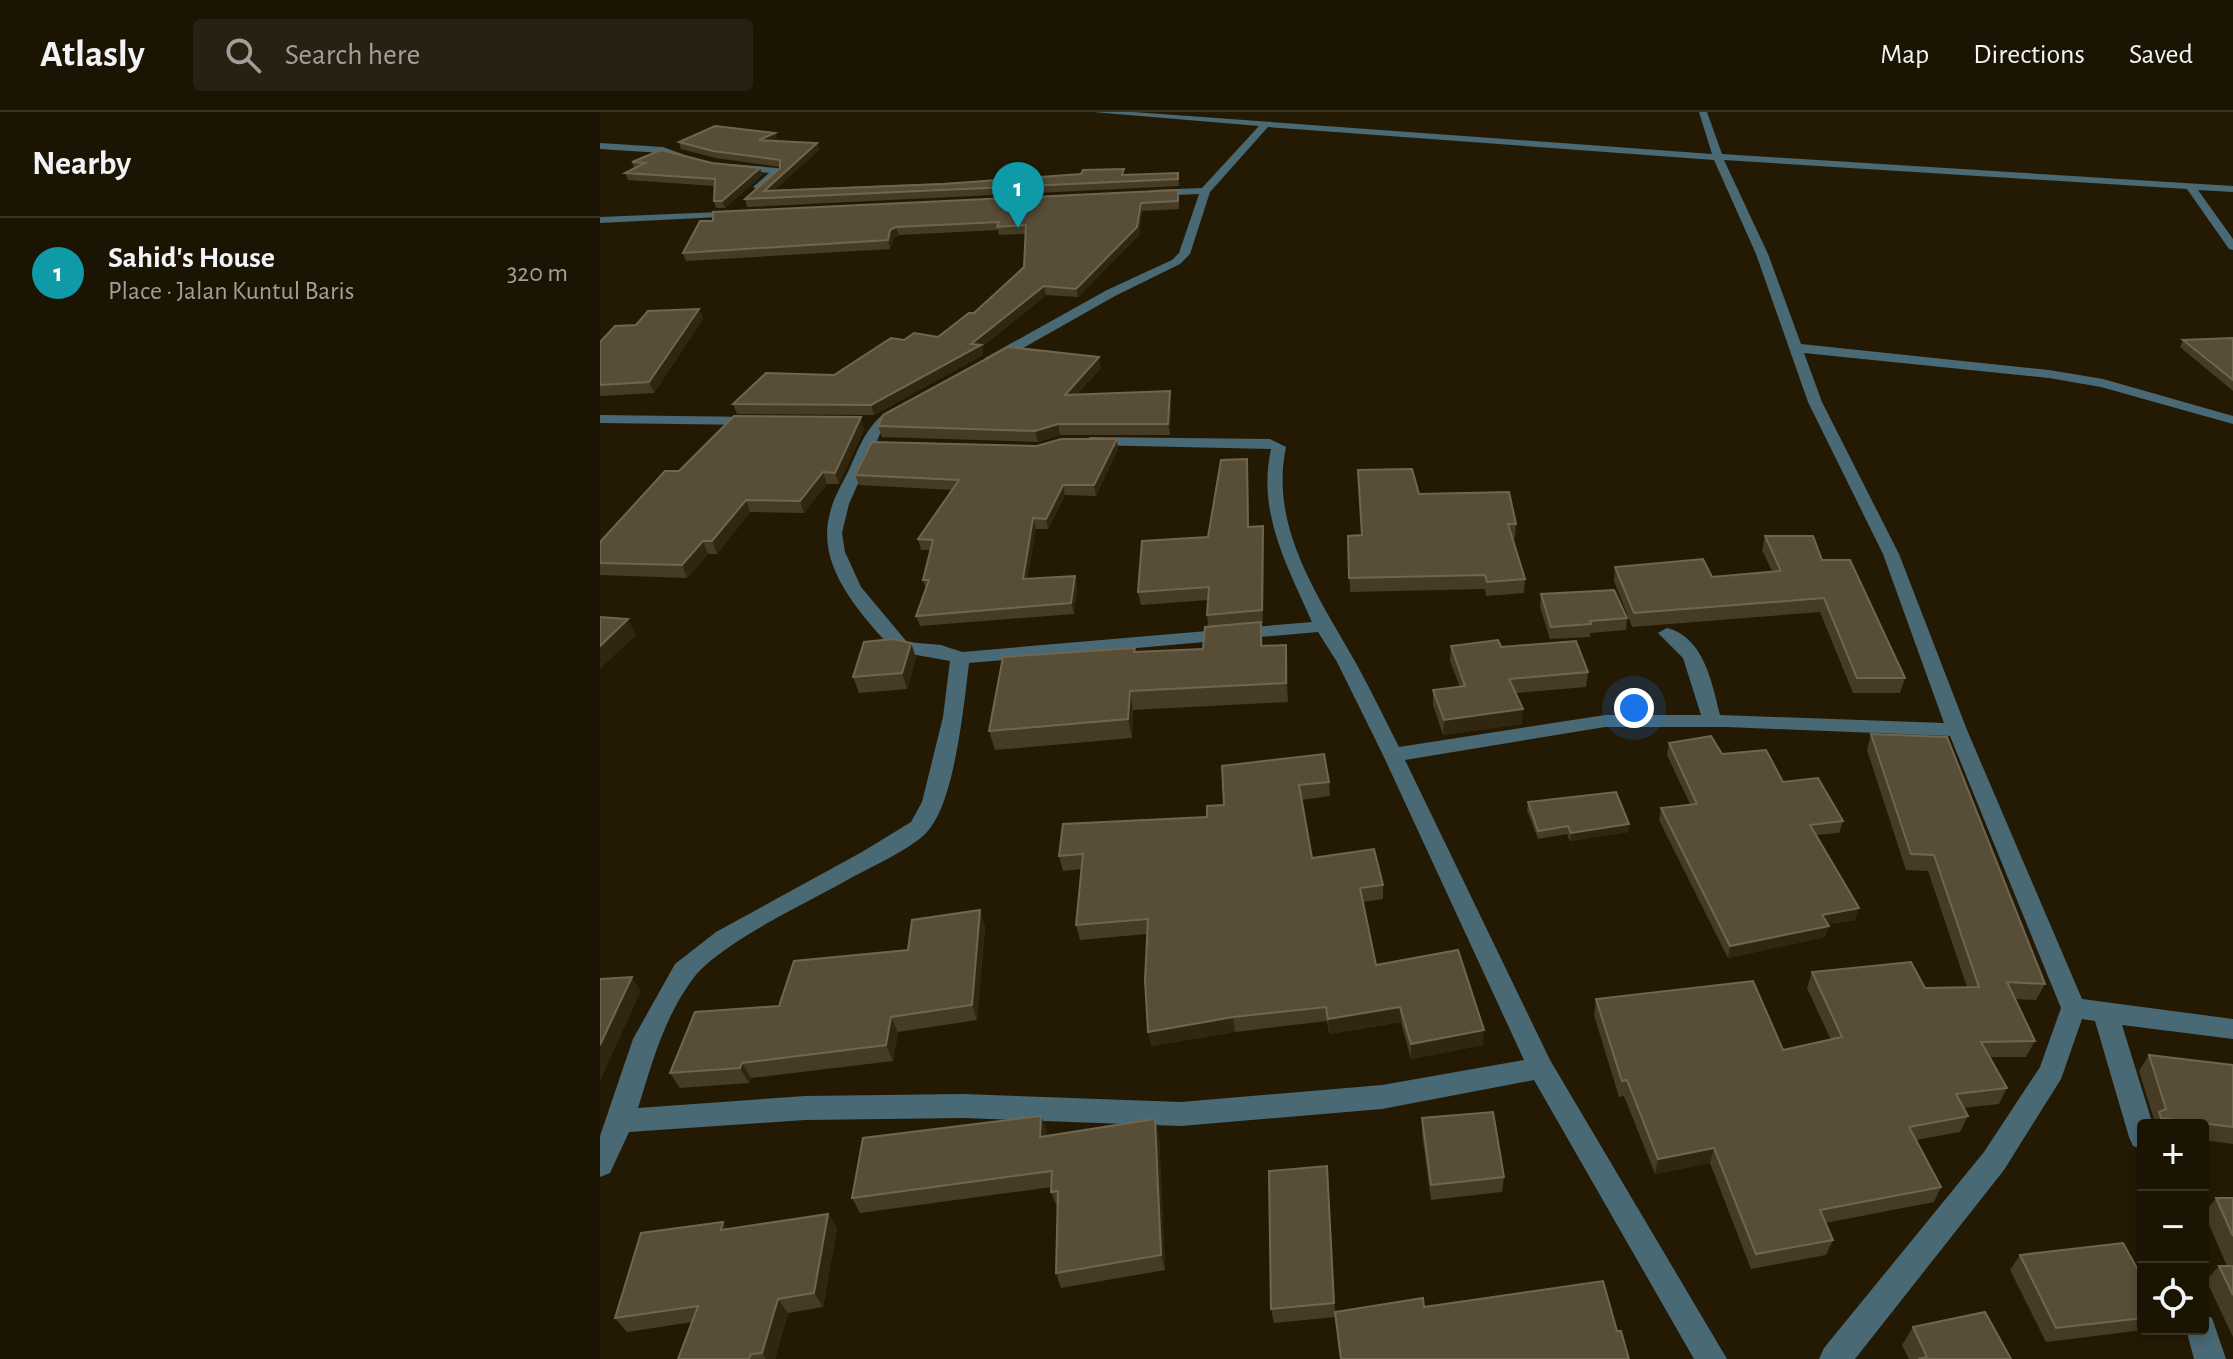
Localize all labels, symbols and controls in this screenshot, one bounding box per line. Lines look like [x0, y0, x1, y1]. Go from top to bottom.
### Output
search box [193, 19, 753, 91]
icon: search [221, 33, 265, 77]
text: Atlasly [40, 36, 145, 74]
text: Search here [285, 40, 420, 70]
text: Map [1880, 41, 1929, 69]
text: Directions [1973, 41, 2085, 69]
text: Saved [2129, 41, 2193, 69]
text: Nearby [32, 147, 131, 181]
pin: 1 [992, 162, 1044, 228]
text: Sahid's House [108, 243, 275, 273]
text: 1 [53, 260, 63, 286]
text: 320 m [507, 260, 568, 286]
text: Place · Jalan Kuntul Baris [108, 278, 354, 304]
your location [1614, 688, 1654, 728]
map controls [2137, 1119, 2209, 1335]
button: + [2137, 1119, 2209, 1191]
button: − [2137, 1191, 2209, 1263]
button: locate [2137, 1263, 2209, 1335]

